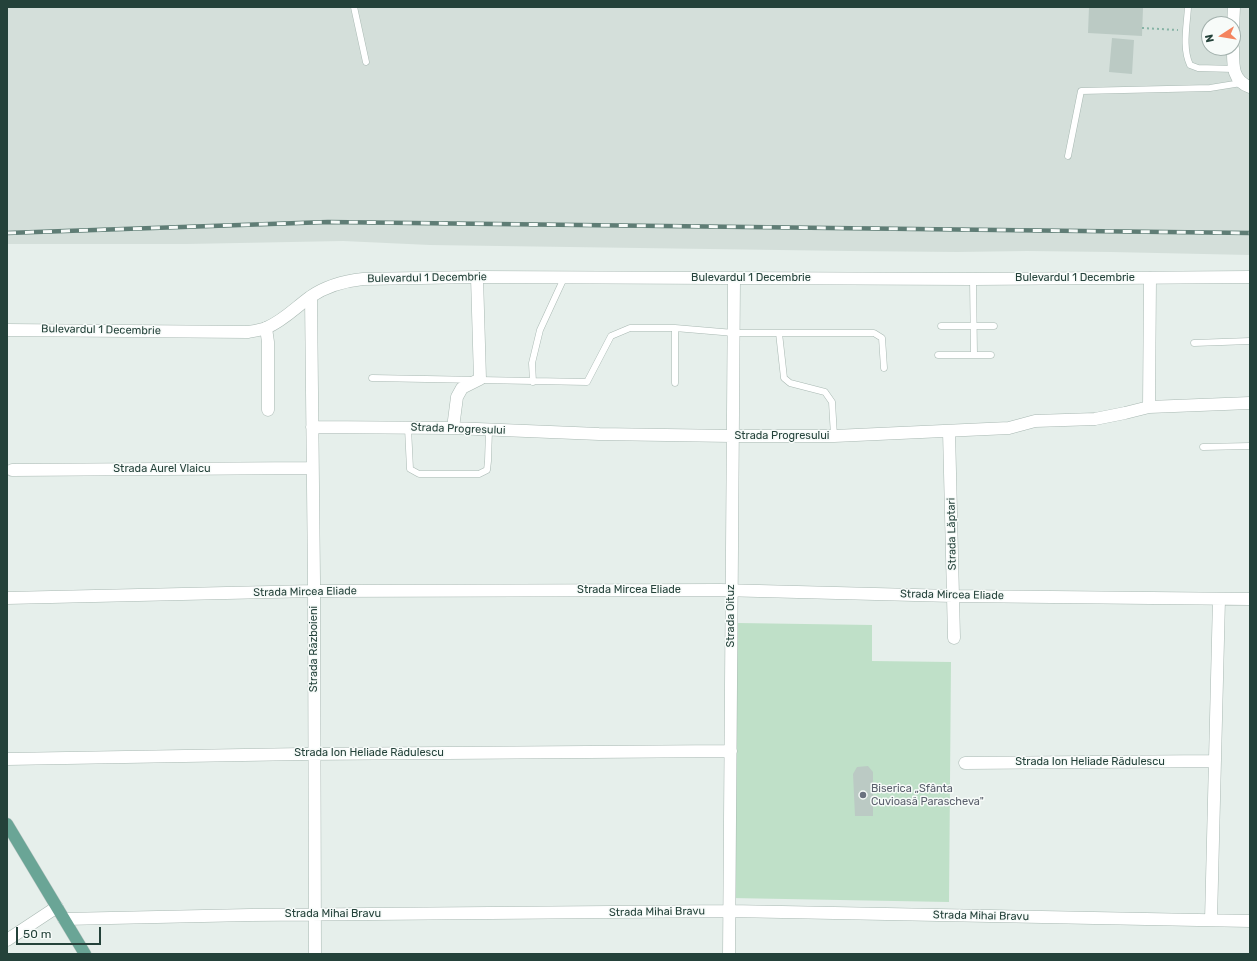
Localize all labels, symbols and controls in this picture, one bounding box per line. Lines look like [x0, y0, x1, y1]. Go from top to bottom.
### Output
north arrow [1201, 16, 1241, 56]
text: N [1203, 33, 1217, 44]
street label: Bulevardul 1 Decembrie [367, 270, 487, 286]
street label: Bulevardul 1 Decembrie [691, 271, 811, 285]
street label: Bulevardul 1 Decembrie [1015, 271, 1135, 285]
street label: Bulevardul 1 Decembrie [41, 322, 161, 338]
street label: Strada Progresului [410, 421, 506, 437]
street label: Strada Progresului [734, 429, 830, 443]
street label: Strada Aurel Vlaicu [113, 462, 211, 476]
street label: Strada Lăptari [945, 498, 959, 570]
street label: Strada Mircea Eliade [577, 583, 681, 597]
street label: Strada Mircea Eliade [253, 584, 357, 600]
street label: Strada Oituz [724, 584, 738, 648]
street label: Strada Mircea Eliade [900, 587, 1004, 603]
street label: Strada Războieni [307, 606, 321, 692]
street label: Strada Ion Heliade Rădulescu [294, 746, 444, 760]
street label: Strada Ion Heliade Rădulescu [1015, 755, 1165, 769]
place label: Biserica „Sfânta Cuvioasă Parascheva" [871, 782, 984, 808]
marker: Biserica „Sfânta Cuvioasă Parascheva" [858, 790, 868, 800]
street label: Strada Mihai Bravu [609, 905, 705, 919]
street label: Strada Mihai Bravu [285, 907, 381, 921]
street label: Strada Mihai Bravu [933, 909, 1029, 923]
scale bar [18, 919, 103, 945]
text: 50 m [23, 927, 51, 941]

